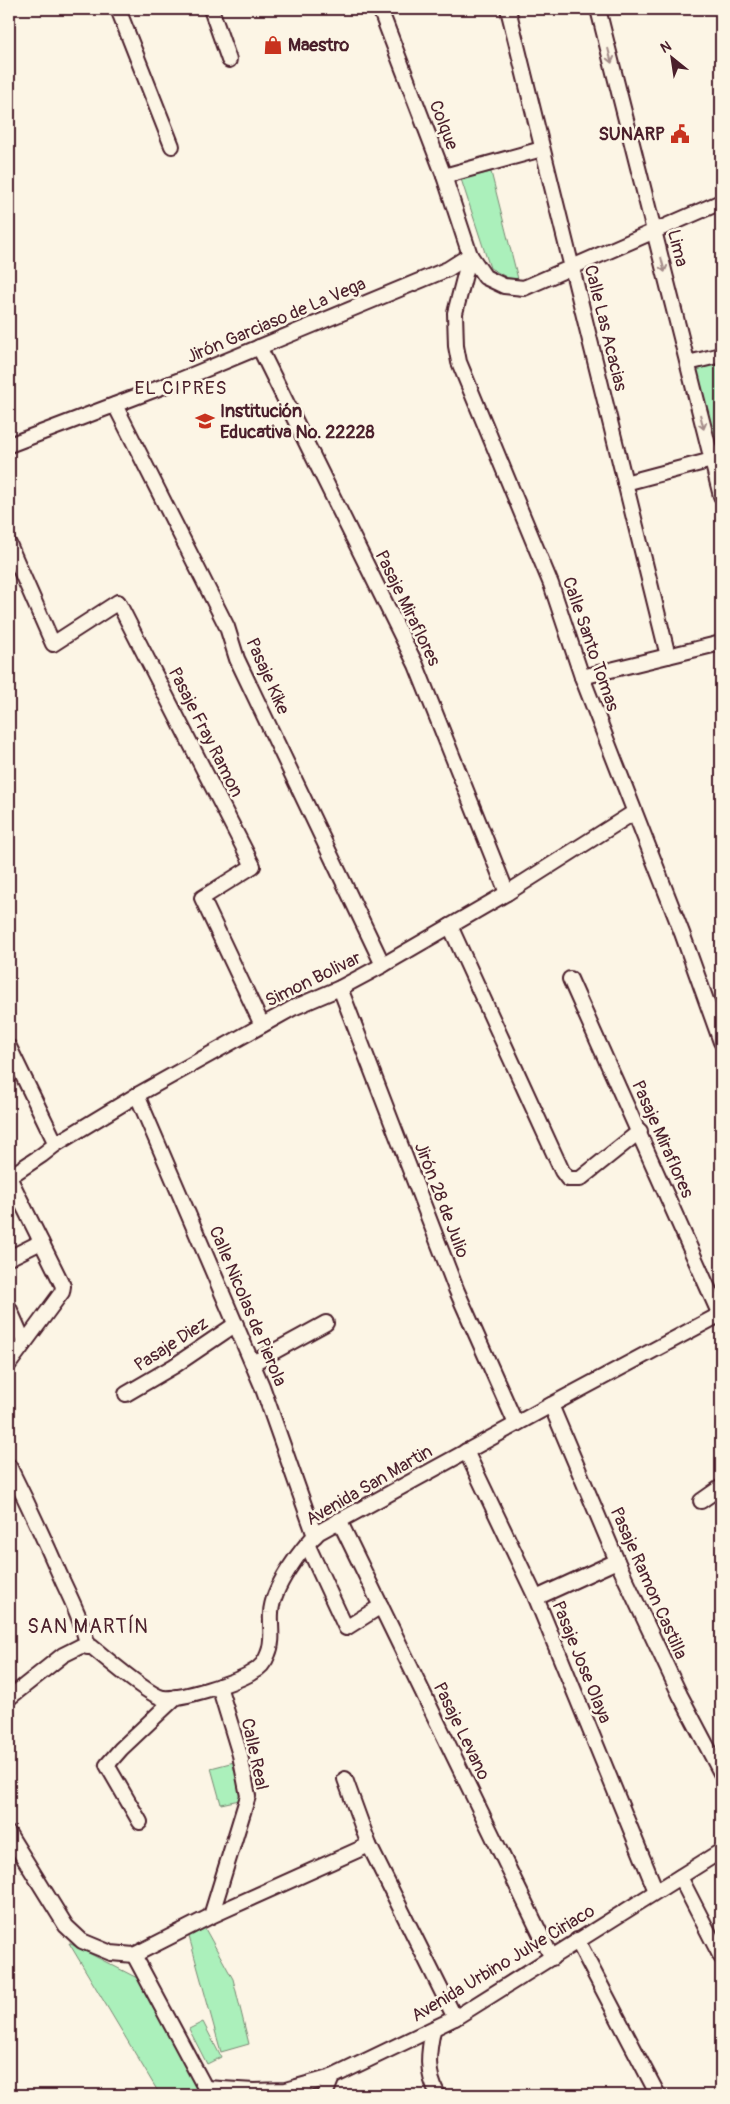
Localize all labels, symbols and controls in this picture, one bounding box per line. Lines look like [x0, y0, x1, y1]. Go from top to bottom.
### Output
north arrow [648, 32, 698, 82]
shop icon: Maestro [262, 34, 284, 56]
place label: Maestro [288, 34, 350, 57]
text: N [657, 37, 674, 57]
one-way arrow [606, 48, 616, 64]
street label: Colque [424, 97, 464, 153]
place label: SUNARP [598, 123, 665, 146]
public building icon: SUNARP [669, 123, 691, 145]
street label: Lima [662, 227, 693, 269]
one-way arrow [658, 256, 668, 272]
street label: Calle Las Acacias [579, 263, 632, 394]
street label: Jirón Garciaso de La Vega [183, 272, 369, 369]
district label: EL CIPRES [134, 376, 228, 400]
place label: Institución Educativa No. 22228 [220, 400, 375, 444]
school or university icon: Institución Educativa No. 22228 [194, 410, 216, 432]
one-way arrow [698, 414, 708, 430]
street label: Pasaje Miraflores [370, 546, 446, 670]
street label: Calle Santo Tomas [557, 574, 624, 714]
street label: Pasaje Kike [240, 634, 295, 718]
street label: Pasaje Fray Ramon [163, 663, 248, 801]
street label: Simon Bolivar [262, 946, 365, 1012]
street label: Pasaje Miraflores [626, 1077, 699, 1201]
street label: Jirón 28 de Julio [409, 1139, 474, 1261]
street label: Calle Nicolas de Pierola [203, 1223, 292, 1390]
street label: Pasaje Diez [130, 1312, 213, 1377]
street label: Avenida San Martin [302, 1440, 437, 1531]
street label: Pasaje Ramon Castilla [605, 1504, 692, 1663]
street label: Pasaje Jose Olaya [546, 1598, 617, 1727]
district label: SAN MARTÍN [27, 1614, 149, 1639]
street label: Pasaje Levano [428, 1678, 495, 1784]
street label: Calle Real [236, 1716, 273, 1792]
street label: Avenida Urbino Julve Ciriaco [407, 1899, 599, 2027]

